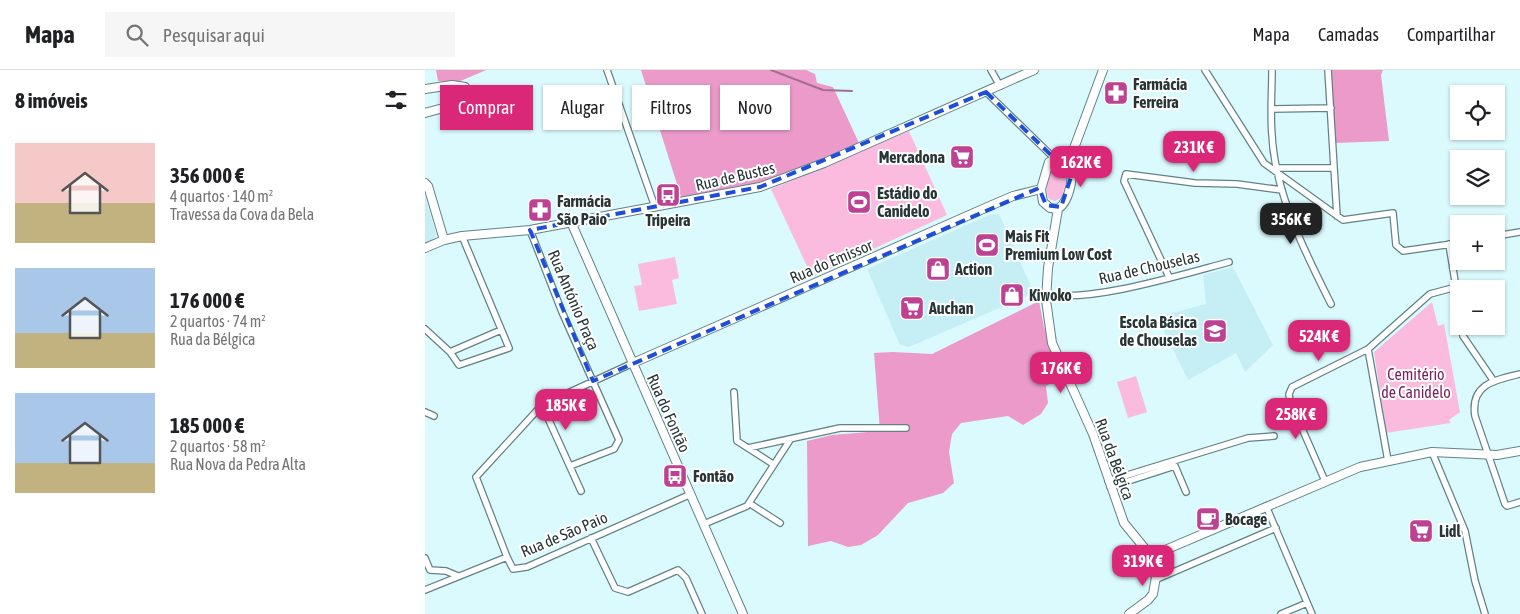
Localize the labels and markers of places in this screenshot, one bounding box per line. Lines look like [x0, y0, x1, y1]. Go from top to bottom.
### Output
place label: Farmácia Ferreira [1133, 75, 1187, 111]
pharmacy icon: Farmácia Ferreira [1103, 80, 1129, 106]
pin: 231K € [1153, 131, 1235, 173]
supermarket icon: Mercadona [949, 144, 975, 170]
pin: 162K € [1040, 146, 1122, 188]
place label: Mercadona [879, 148, 945, 166]
bus stop icon: Tripeira [655, 182, 681, 208]
place label: Estádio do Canidelo [877, 184, 938, 220]
sports icon: Estádio do Canidelo [846, 189, 872, 215]
place label: Farmácia São Paio [557, 192, 611, 228]
pharmacy icon: Farmácia São Paio [527, 197, 553, 223]
pin: 356K € [1250, 202, 1332, 245]
place label: Tripeira [646, 211, 690, 229]
place label: Mais Fit Premium Low Cost [1005, 227, 1112, 263]
sports icon: Mais Fit Premium Low Cost [974, 232, 1000, 258]
shop icon: Action [925, 256, 951, 282]
place label: Action [954, 260, 993, 278]
shop icon: Kiwoko [999, 282, 1025, 308]
place label: Kiwoko [1029, 286, 1072, 304]
supermarket icon: Auchan [899, 295, 925, 321]
place label: Auchan [928, 299, 974, 317]
place label: Escola Básica de Chouselas [1120, 313, 1197, 349]
school or university icon: Escola Básica de Chouselas [1202, 318, 1228, 344]
pin: 524K € [1278, 320, 1360, 362]
pin: 176K € [1020, 352, 1102, 394]
pin: 185K € [525, 388, 607, 431]
pin: 258K € [1255, 398, 1337, 440]
bus stop icon: Fontão [662, 463, 688, 489]
place label: Fontão [693, 467, 734, 485]
cafe icon: Bocage [1195, 506, 1221, 532]
place label: Bocage [1225, 510, 1267, 528]
supermarket icon: Lidl [1408, 518, 1434, 544]
place label: Lidl [1439, 522, 1461, 540]
pin: 319K € [1102, 544, 1184, 587]

